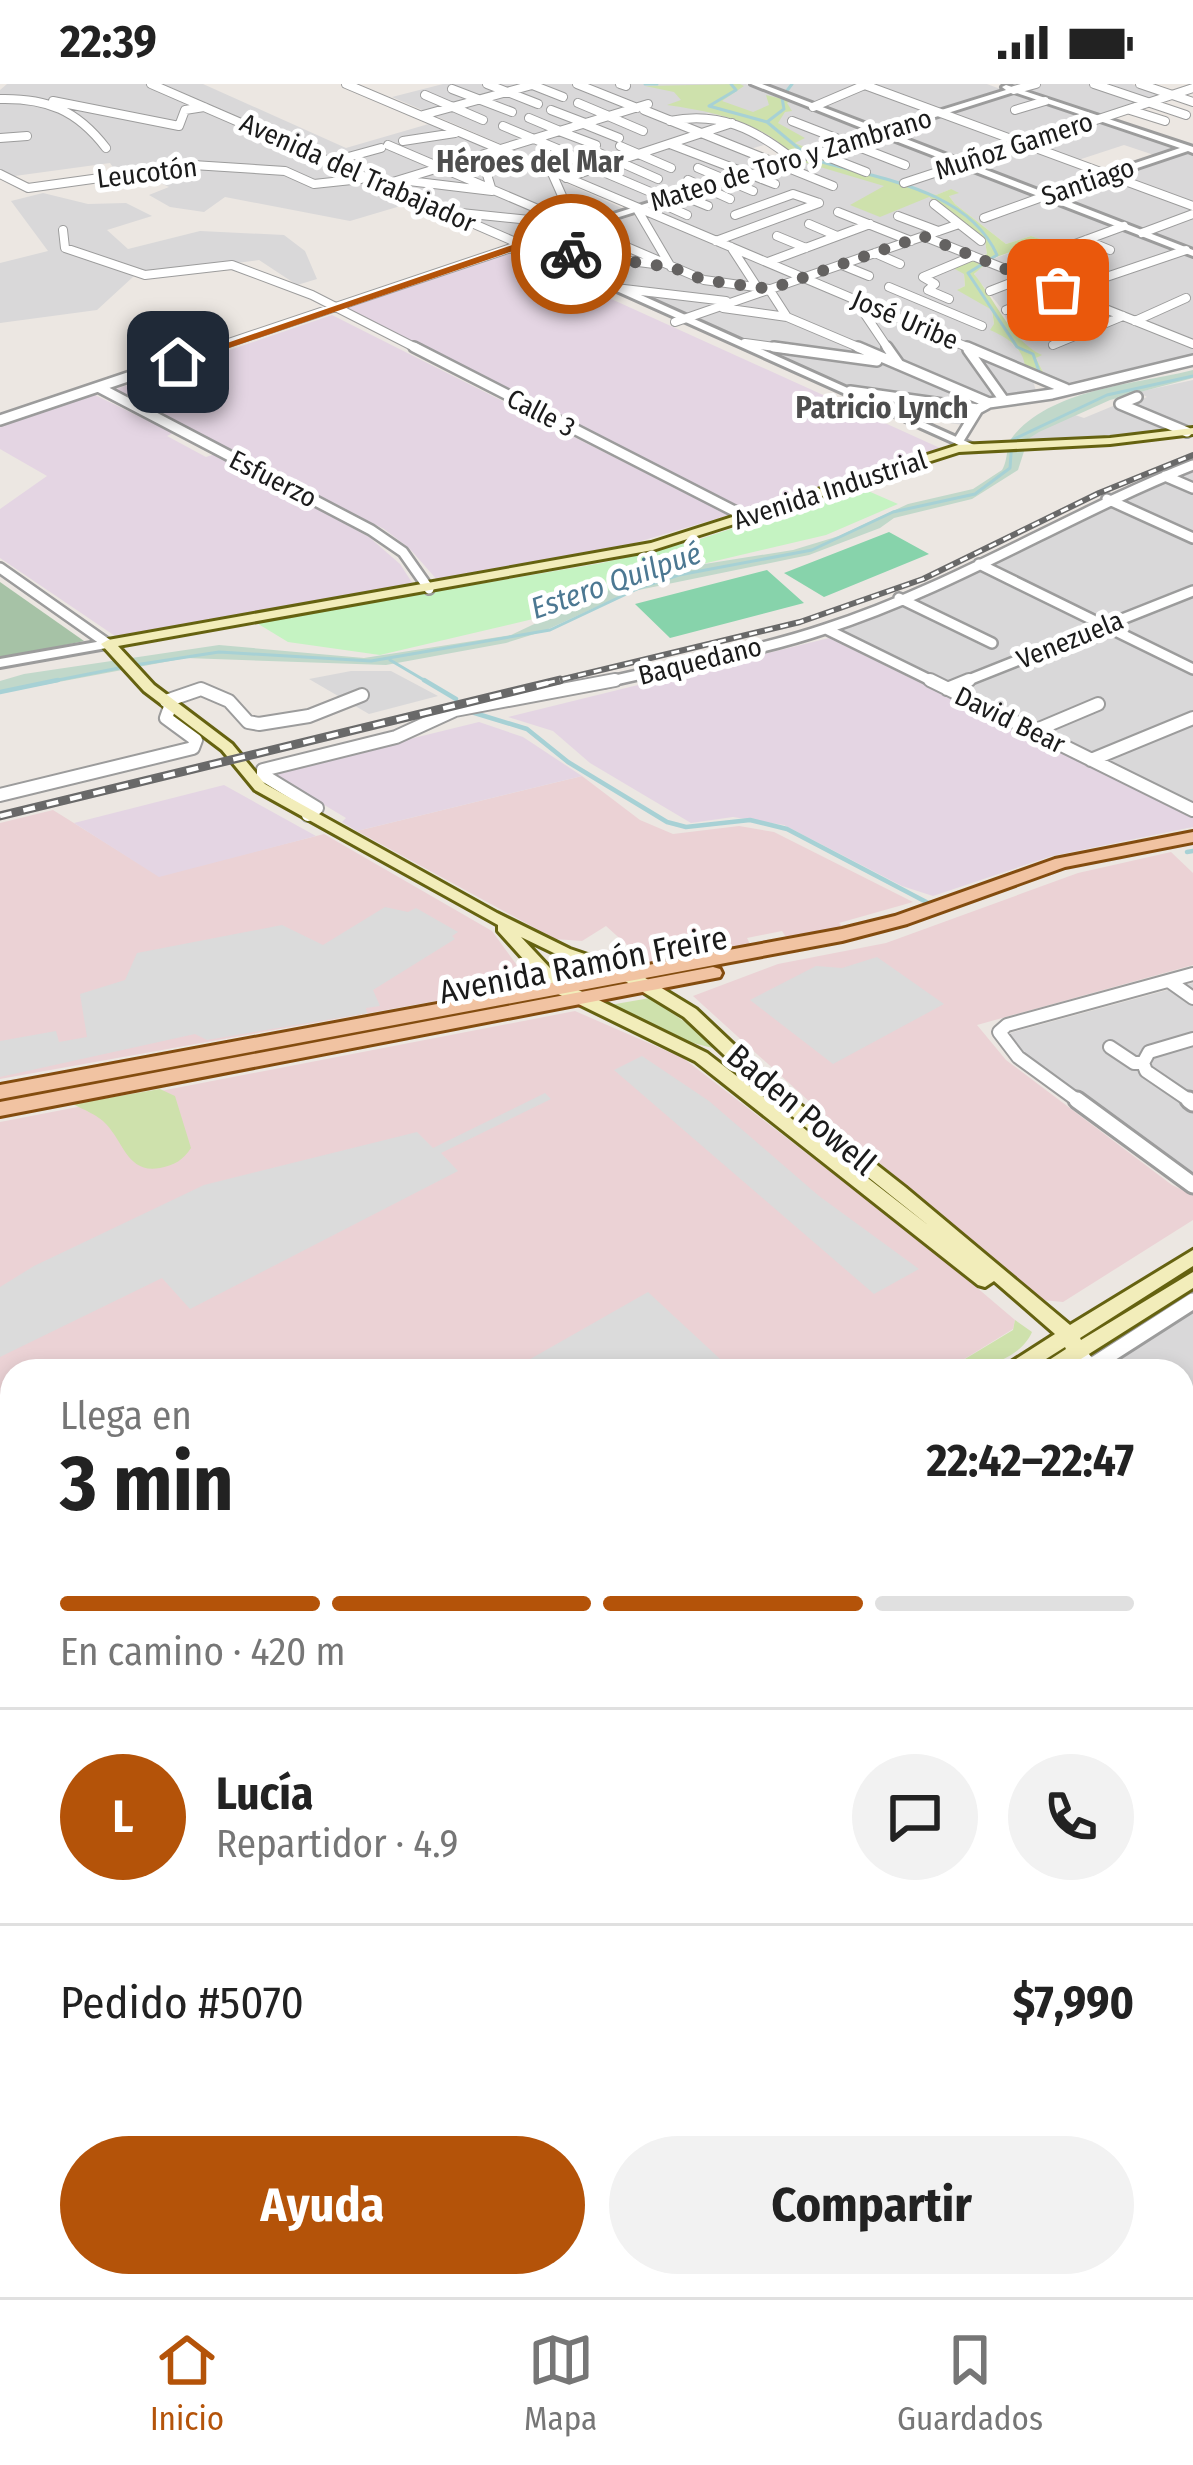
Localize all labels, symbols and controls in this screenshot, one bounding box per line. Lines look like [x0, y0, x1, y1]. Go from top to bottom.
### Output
text: 22:39 [60, 15, 157, 69]
street label: Mateo de Toro y Zambrano [646, 102, 936, 218]
street label: Muñoz Gamero [931, 105, 1097, 187]
street label: Avenida del Trabajador [235, 107, 481, 240]
district label: Héroes del Mar [436, 144, 625, 180]
street label: Leucotón [95, 151, 199, 195]
street label: Santiago [1037, 151, 1139, 213]
courier [511, 194, 631, 314]
icon: bike [538, 221, 604, 287]
pin [1007, 239, 1109, 341]
icon: bag [1025, 257, 1091, 323]
street label: José Uribe [847, 283, 963, 357]
pin [127, 311, 229, 413]
icon: home [145, 329, 211, 395]
street label: Calle 3 [501, 382, 581, 444]
district label: Patricio Lynch [796, 390, 968, 426]
street label: Esfuerzo [224, 443, 322, 515]
street label: Avenida Industrial [729, 444, 931, 536]
water label: Estero Quilpué [526, 535, 706, 627]
street label: Venezuela [1012, 604, 1128, 676]
street label: Baquedano [635, 630, 765, 692]
street label: David Bear [950, 680, 1071, 761]
street label: Avenida Ramón Freire [436, 917, 731, 1013]
street label: Baden Powell [719, 1036, 884, 1184]
text: Llega en [60, 1393, 192, 1439]
text: 22:42–22:47 [926, 1434, 1134, 1488]
text: 3 min [60, 1437, 234, 1531]
text: En camino · 420 m [60, 1629, 346, 1675]
button: chat [852, 1754, 978, 1880]
button: phone [1008, 1754, 1134, 1880]
text: Lucía [216, 1767, 313, 1821]
text: L [113, 1790, 133, 1844]
text: Repartidor · 4.9 [216, 1821, 458, 1867]
text: Pedido #5070 [60, 1976, 304, 2030]
text: $7,990 [1013, 1976, 1134, 2030]
button: Ayuda [60, 2136, 585, 2274]
button: Compartir [609, 2136, 1134, 2274]
tab: Inicio [150, 2327, 224, 2439]
tab: Mapa [524, 2327, 597, 2439]
tab: Guardados [897, 2327, 1043, 2439]

